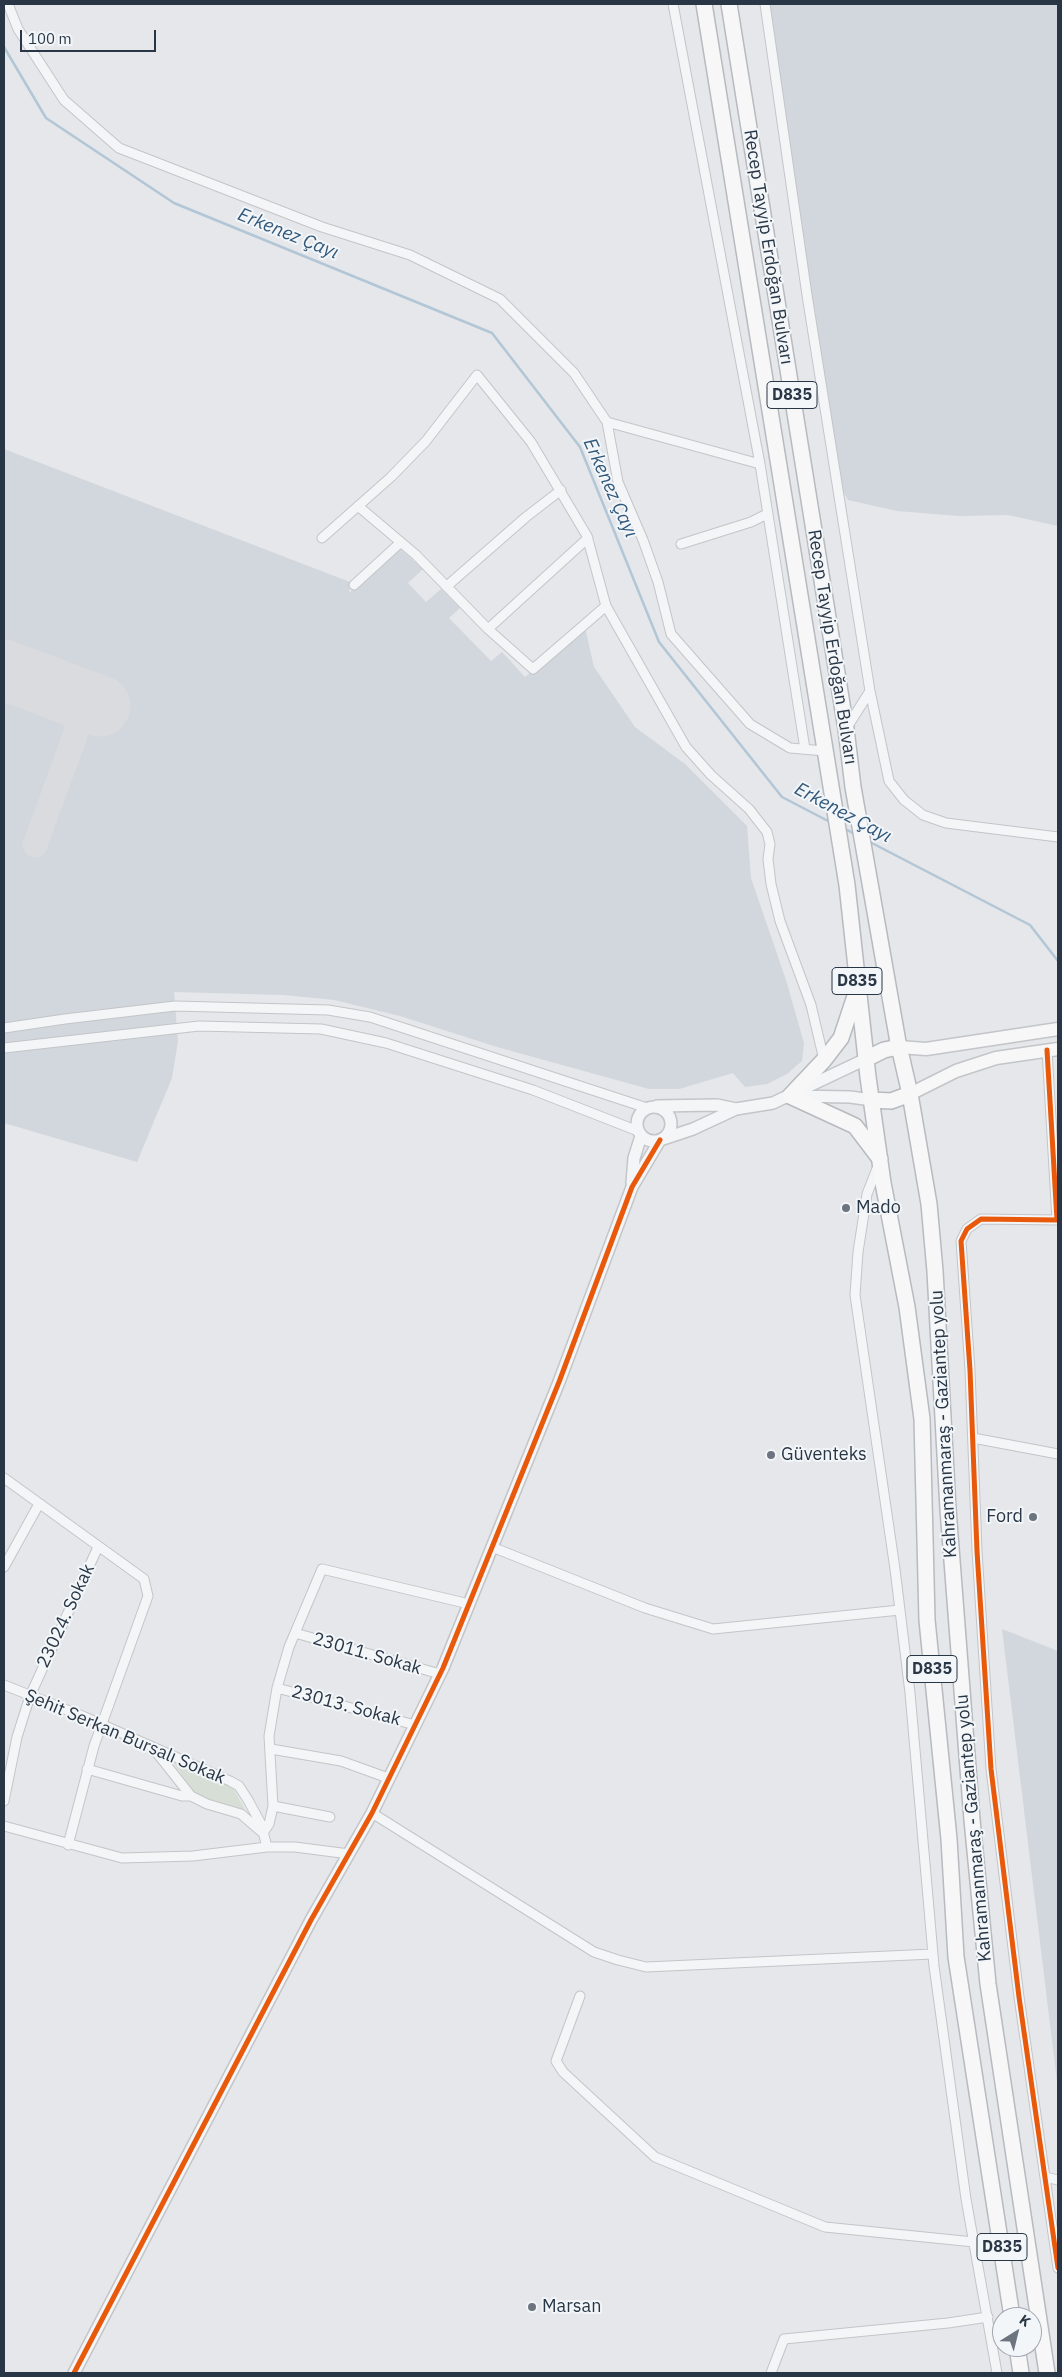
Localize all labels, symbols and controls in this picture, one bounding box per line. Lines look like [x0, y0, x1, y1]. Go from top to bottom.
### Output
scale bar [22, 20, 159, 52]
text: 100 m [28, 29, 72, 48]
street label: Recep Tayyip Erdoğan Bulvarı [739, 128, 797, 366]
water label: Erkenez Çayı [234, 203, 342, 265]
road number: D835 [767, 382, 817, 408]
water label: Erkenez Çayı [578, 435, 642, 541]
street label: Recep Tayyip Erdoğan Bulvarı [803, 528, 861, 766]
water label: Erkenez Çayı [791, 778, 895, 848]
road number: D835 [832, 968, 882, 994]
place label: Mado [856, 1197, 901, 1219]
marker: Mado [840, 1202, 852, 1214]
street label: Kahramanmaraş - Gaziantep yolu [926, 1289, 962, 1559]
place label: Güventeks [781, 1444, 867, 1466]
marker: Güventeks [765, 1449, 777, 1461]
place label: Ford [986, 1506, 1023, 1528]
marker: Ford [1027, 1511, 1039, 1523]
street label: 23024. Sokak [33, 1561, 99, 1671]
street label: 23011. Sokak [310, 1628, 424, 1680]
road number: D835 [907, 1656, 957, 1682]
street label: 23013. Sokak [289, 1681, 403, 1731]
street label: Şehit Serkan Bursalı Sokak [22, 1685, 228, 1789]
street label: Kahramanmaraş - Gaziantep yolu [952, 1693, 996, 1963]
road number: D835 [977, 2234, 1027, 2260]
place label: Marsan [542, 2296, 601, 2318]
marker: Marsan [526, 2301, 538, 2313]
north arrow [992, 2307, 1042, 2357]
text: K [1016, 2311, 1034, 2331]

